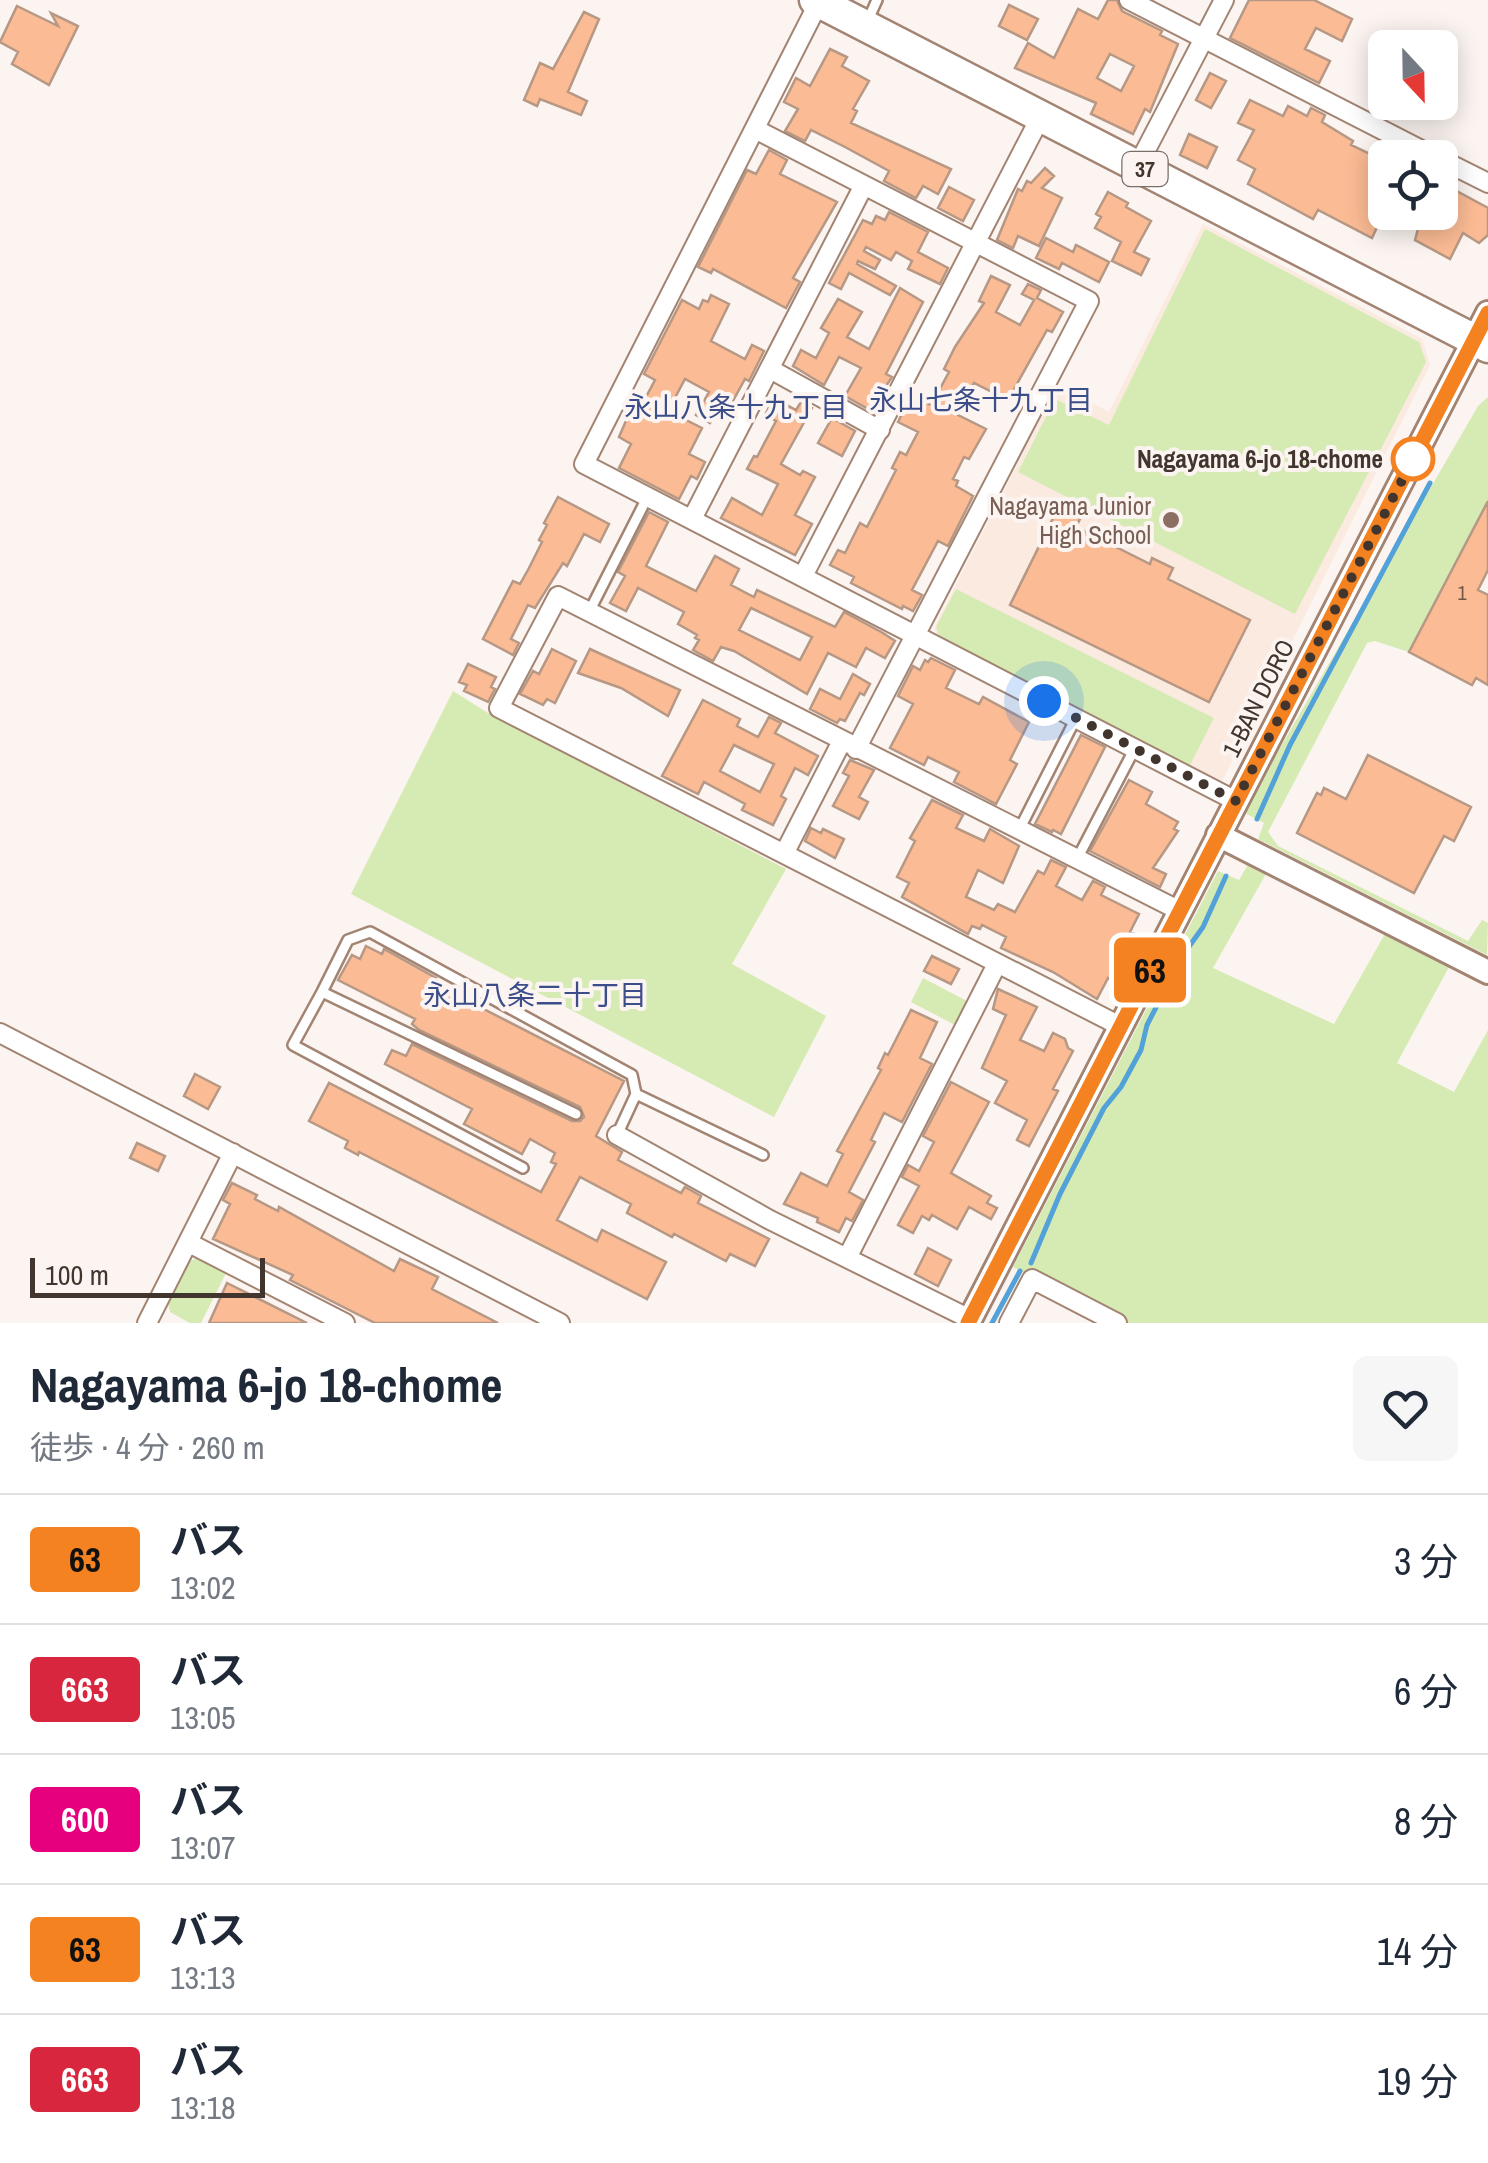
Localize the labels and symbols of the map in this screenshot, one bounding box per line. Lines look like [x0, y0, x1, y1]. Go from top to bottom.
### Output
north arrow [1368, 30, 1458, 120]
road number: 37 [1122, 152, 1168, 186]
district label: 永山七条十九丁目 [869, 381, 1093, 419]
district label: 永山八条十九丁目 [624, 388, 848, 426]
marker: Nagayama 6-jo 18-chome [1392, 438, 1434, 480]
place label: Nagayama 6-jo 18-chome [1137, 442, 1383, 476]
place label: Nagayama Junior High School [989, 489, 1151, 552]
marker: Nagayama Junior High School [1160, 509, 1182, 531]
house number: 1 [1457, 579, 1467, 606]
street label: 1-BAN DORO [1214, 633, 1302, 763]
your location [1019, 676, 1069, 726]
line badge: 63 [1105, 938, 1195, 1002]
district label: 永山八条二十丁目 [423, 976, 647, 1014]
scale bar [30, 1253, 265, 1298]

